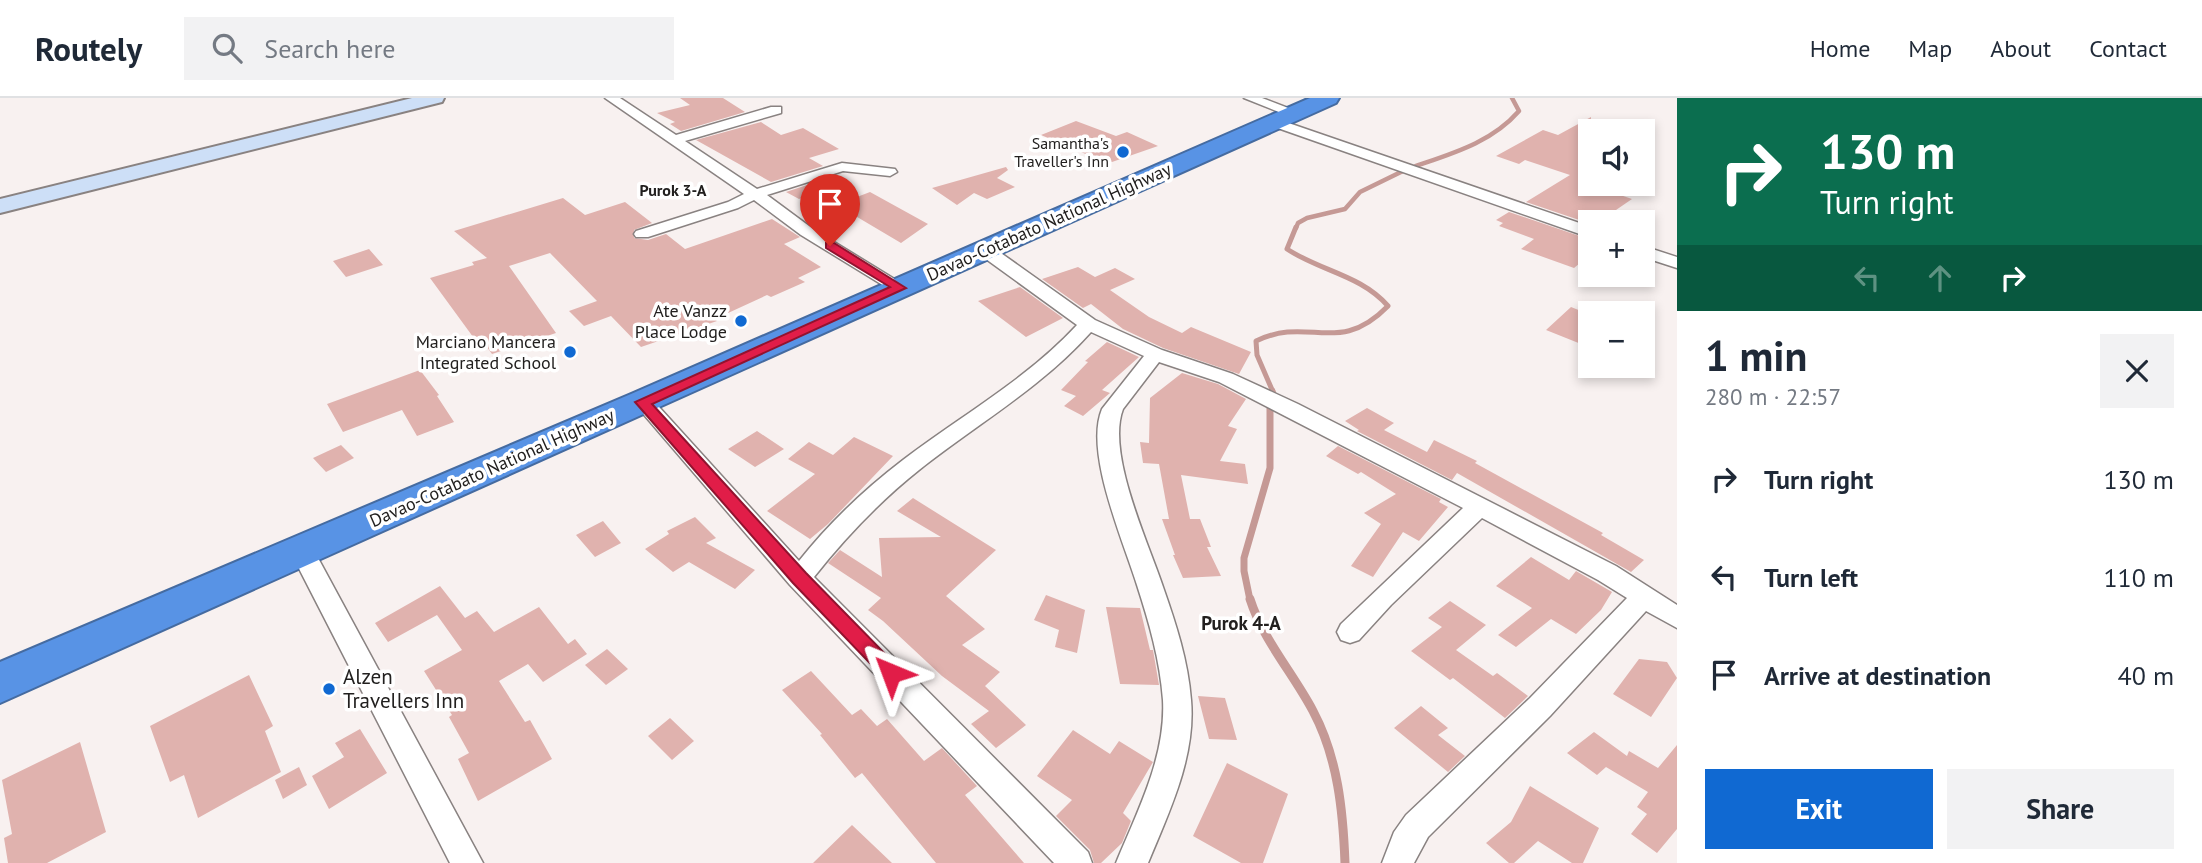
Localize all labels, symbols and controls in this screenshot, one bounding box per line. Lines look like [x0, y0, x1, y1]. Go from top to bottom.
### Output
search box [184, 17, 674, 80]
text: Routely [35, 27, 142, 70]
icon: search [208, 29, 246, 67]
text: Search here [264, 32, 395, 65]
text: Home [1810, 33, 1870, 64]
text: Map [1908, 33, 1952, 64]
text: About [1990, 33, 2051, 64]
text: Contact [2089, 33, 2167, 64]
map controls [1578, 119, 1655, 378]
button: sound [1578, 119, 1655, 196]
text: 130 m [1820, 119, 1955, 183]
icon: right [1705, 126, 1796, 217]
place label: Samantha's Traveller's Inn [1014, 133, 1109, 171]
marker: Samantha's Traveller's Inn [1115, 144, 1131, 160]
street label: Davao-Cotabato National Highway [923, 157, 1175, 286]
pin [800, 174, 860, 246]
district label: Purok 3-A [639, 180, 707, 200]
text: Turn right [1820, 181, 1954, 223]
icon: arrive [811, 185, 849, 223]
button: + [1578, 210, 1655, 287]
icon: left [1848, 259, 1886, 297]
icon: ahead [1921, 259, 1959, 297]
icon: right [1994, 259, 2032, 297]
place label: Ate Vanzz Place Lodge [635, 299, 727, 343]
button: − [1578, 301, 1655, 378]
marker: Ate Vanzz Place Lodge [733, 313, 749, 329]
text: 1 min [1705, 328, 1807, 383]
place label: Marciano Mancera Integrated School [416, 330, 557, 374]
button: close [2100, 334, 2174, 408]
marker: Marciano Mancera Integrated School [562, 344, 578, 360]
text: 280 m · 22:57 [1705, 382, 1841, 411]
street label: Davao-Cotabato National Highway [366, 403, 618, 532]
icon: right [1705, 460, 1743, 498]
text: Turn right [1764, 463, 1873, 496]
text: 130 m [2103, 463, 2174, 496]
icon: left [1705, 558, 1743, 596]
text: Turn left [1764, 561, 1858, 594]
text: 110 m [2103, 561, 2174, 594]
district label: Purok 4-A [1201, 611, 1281, 635]
position arrow [854, 636, 928, 710]
icon: arrive [1705, 656, 1743, 694]
text: Arrive at destination [1764, 659, 1991, 692]
text: 40 m [2118, 659, 2174, 692]
place label: Alzen Travellers Inn [343, 663, 464, 714]
marker: Alzen Travellers Inn [321, 681, 337, 697]
button: Exit [1705, 769, 1933, 849]
button: Share [1947, 769, 2174, 849]

